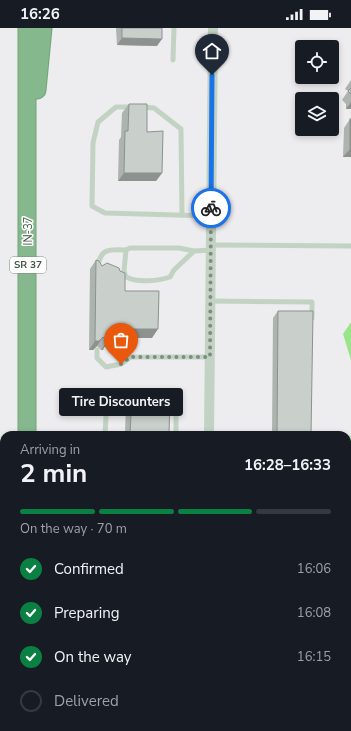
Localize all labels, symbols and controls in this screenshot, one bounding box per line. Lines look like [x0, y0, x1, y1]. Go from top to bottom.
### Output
text: 16:26 [20, 4, 60, 24]
pin [195, 34, 229, 75]
icon: home [201, 40, 223, 62]
map controls [295, 40, 339, 136]
button: locate [295, 40, 339, 84]
button: layers [295, 92, 339, 136]
courier [191, 188, 231, 228]
icon: bike [200, 197, 222, 219]
street label: IN-37 [21, 217, 36, 245]
road number: SR 37 [10, 257, 46, 273]
pin [104, 323, 138, 364]
icon: bag [110, 329, 132, 351]
callout: Tire Discounters [59, 388, 183, 416]
text: Tire Discounters [72, 393, 170, 411]
text: Arriving in [20, 441, 80, 459]
text: 16:28–16:33 [244, 455, 331, 475]
text: 2 min [20, 456, 87, 491]
text: On the way · 70 m [20, 520, 127, 538]
icon: check [20, 558, 42, 580]
text: Confirmed [54, 559, 124, 579]
text: 16:06 [297, 560, 331, 578]
icon: check [20, 602, 42, 624]
text: Preparing [54, 603, 119, 623]
text: 16:08 [297, 604, 331, 622]
icon: check [20, 646, 42, 668]
text: On the way [54, 647, 132, 667]
text: 16:15 [297, 648, 331, 666]
text: Delivered [54, 691, 119, 711]

